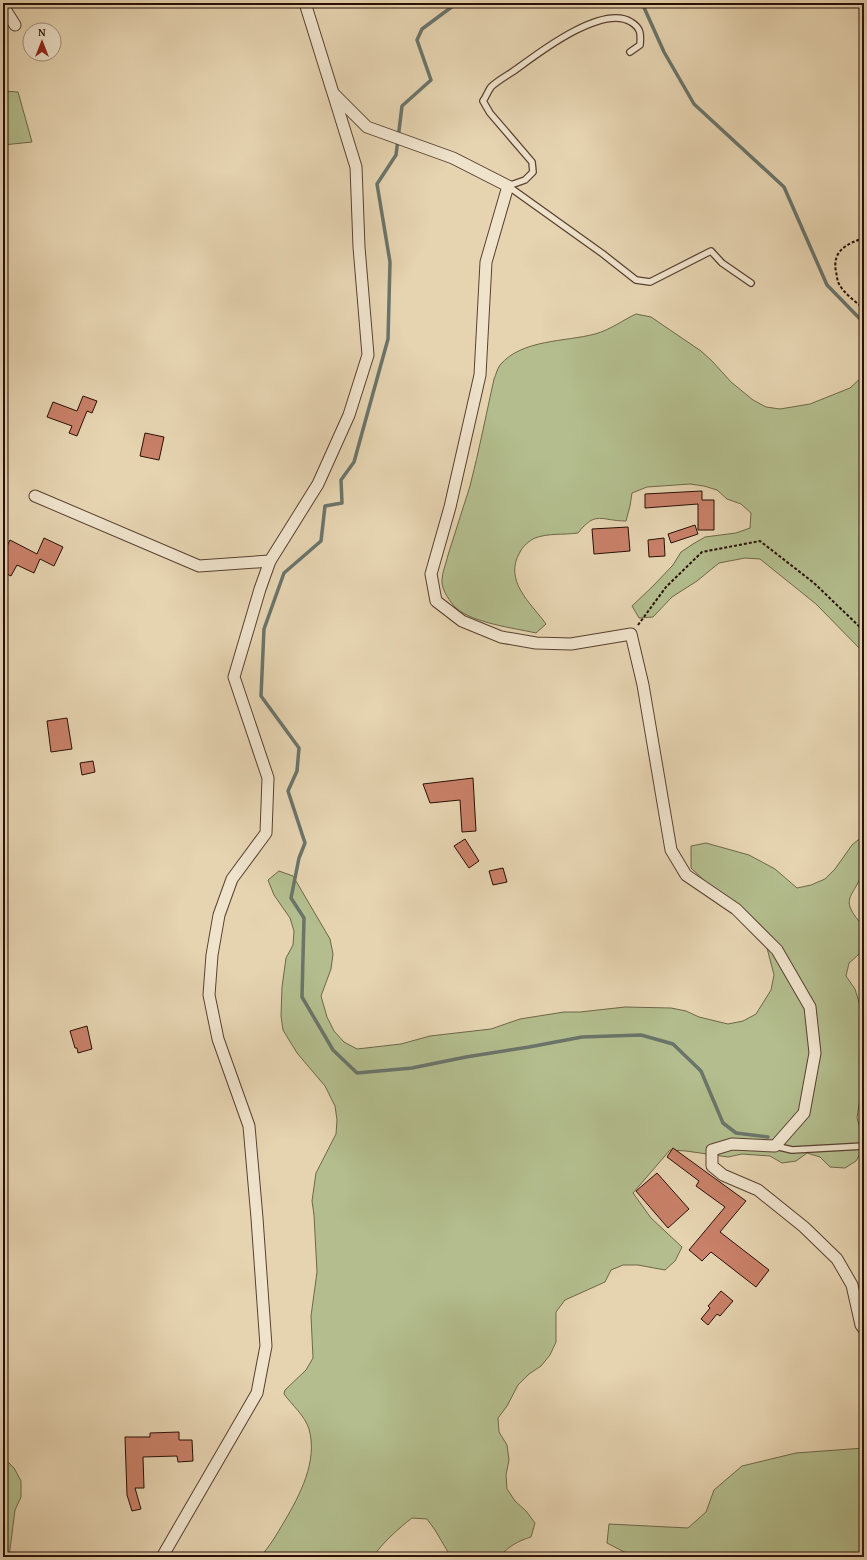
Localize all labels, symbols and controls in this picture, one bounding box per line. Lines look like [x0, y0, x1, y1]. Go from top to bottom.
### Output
north arrow [22, 22, 62, 62]
text: N [38, 24, 46, 40]

